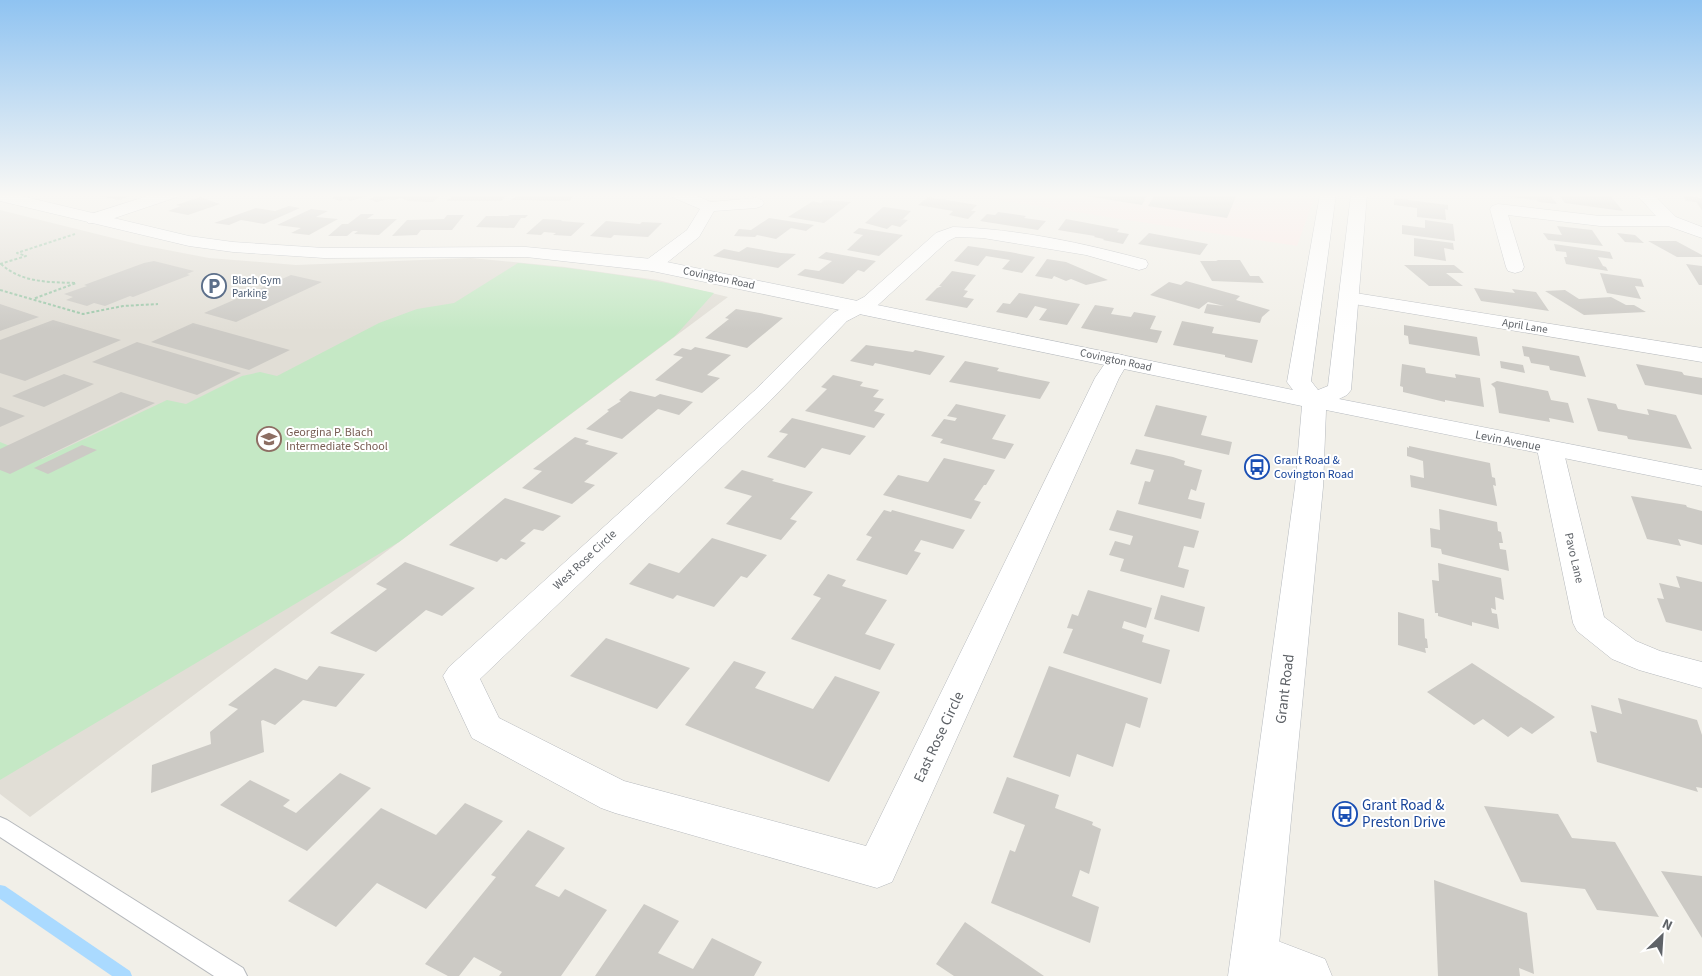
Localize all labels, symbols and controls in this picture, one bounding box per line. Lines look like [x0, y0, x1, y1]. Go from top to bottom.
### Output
street label: Covington Road [682, 263, 756, 293]
parking icon: Blach Gym Parking [201, 273, 227, 299]
place label: Blach Gym Parking [232, 273, 281, 301]
street label: April Lane [1501, 315, 1549, 337]
street label: Covington Road [1079, 345, 1153, 375]
place label: Georgina P. Blach Intermediate School [286, 424, 388, 455]
school or university icon: Georgina P. Blach Intermediate School [256, 426, 282, 452]
street label: Levin Avenue [1474, 426, 1542, 456]
place label: Grant Road & Covington Road [1274, 452, 1354, 483]
bus stop icon: Grant Road & Covington Road [1244, 454, 1270, 480]
street label: West Rose Circle [549, 526, 621, 594]
street label: Pavo Lane [1560, 531, 1588, 585]
street label: Grant Road [1270, 653, 1300, 725]
street label: East Rose Circle [909, 688, 969, 786]
place label: Grant Road & Preston Drive [1362, 795, 1446, 833]
bus stop icon: Grant Road & Preston Drive [1332, 801, 1358, 827]
north arrow [1637, 911, 1687, 961]
text: N [1659, 914, 1676, 936]

